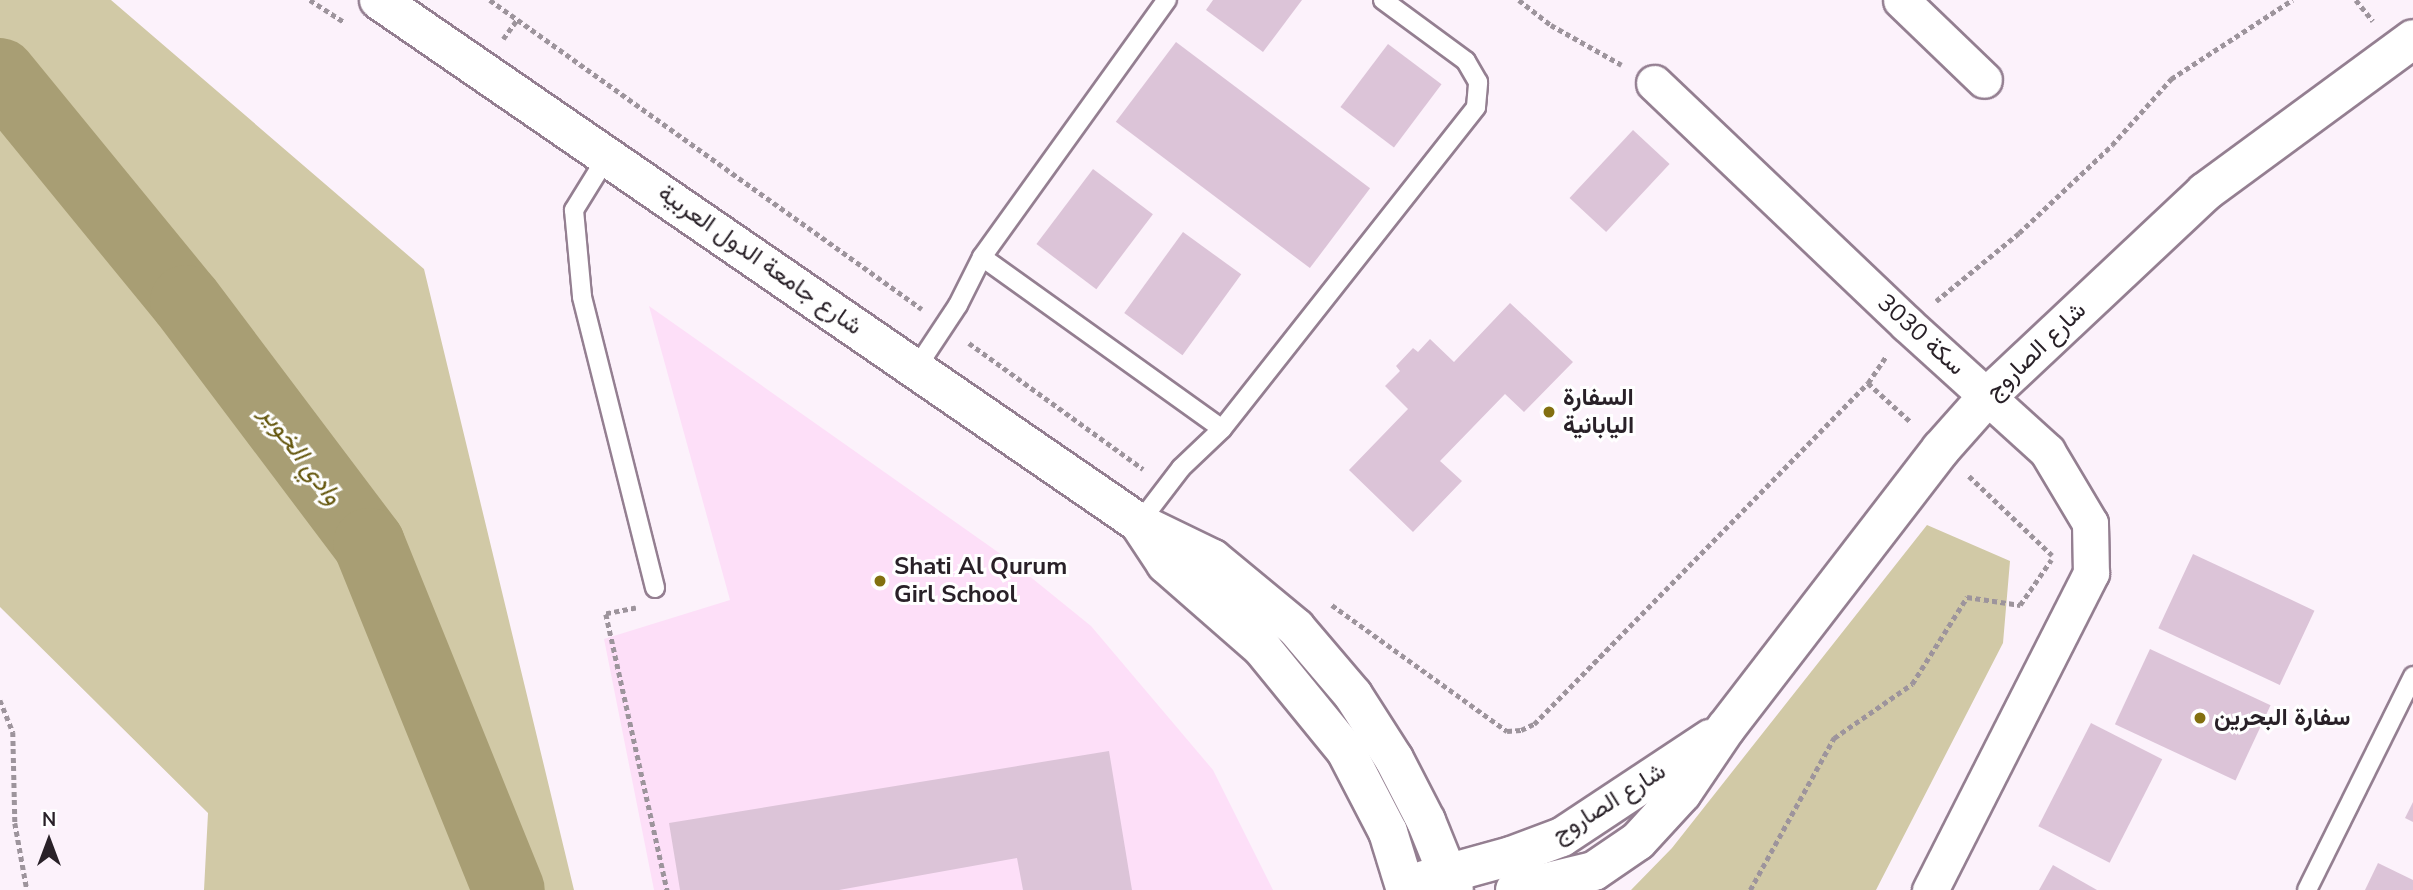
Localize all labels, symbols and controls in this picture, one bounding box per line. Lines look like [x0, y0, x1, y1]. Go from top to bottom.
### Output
street label: شارع جامعة الدول العربية [652, 179, 868, 341]
street label: سكة 3030 [1871, 288, 1971, 382]
street label: شارع الصاروج [1980, 296, 2092, 406]
place label: السفارة اليابانية [1563, 384, 1634, 440]
water label: وادي الخوير [253, 399, 349, 511]
marker: السفارة اليابانية [1541, 404, 1557, 420]
place label: Shati Al Qurum Girl School [894, 553, 1067, 609]
marker: Shati Al Qurum Girl School [872, 573, 888, 589]
place label: سفارة البحرين [2214, 704, 2350, 732]
marker: سفارة البحرين [2192, 710, 2208, 726]
street label: شارع الصاروج [1547, 757, 1671, 849]
north arrow [14, 806, 84, 876]
text: N [42, 807, 56, 833]

